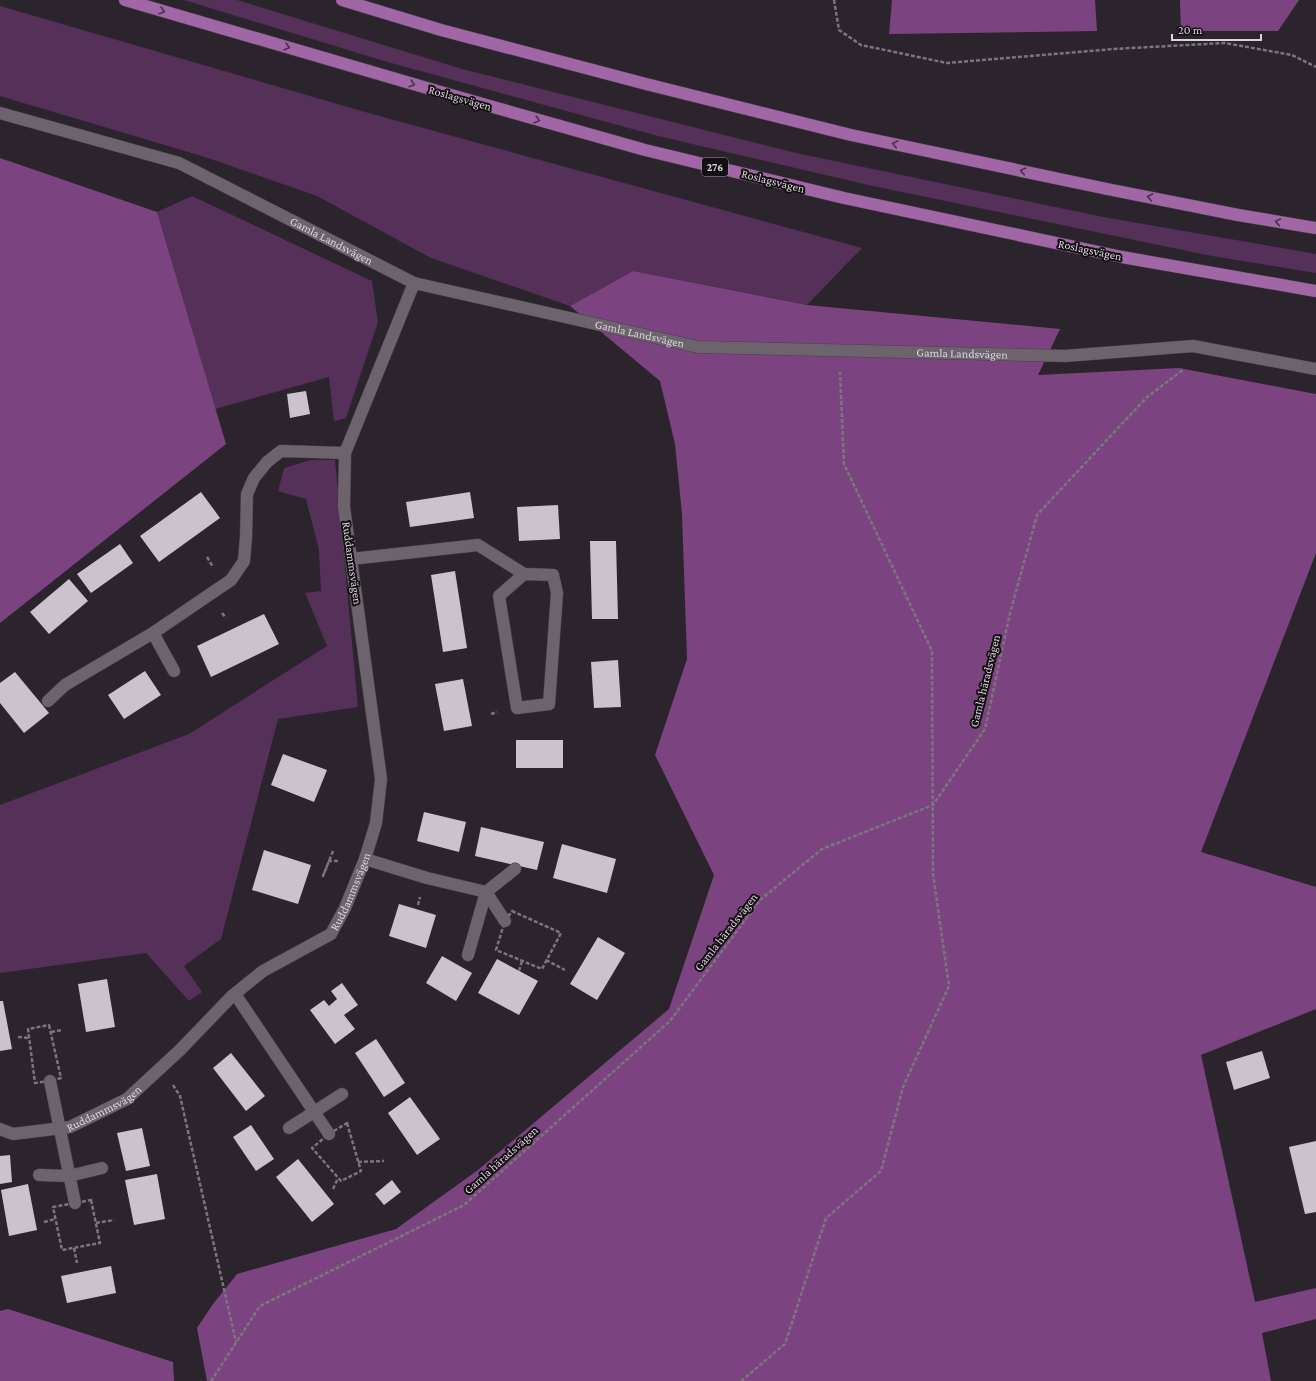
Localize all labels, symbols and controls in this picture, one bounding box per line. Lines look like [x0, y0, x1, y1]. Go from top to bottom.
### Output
one-way arrow [158, 6, 165, 15]
scale bar [1172, 16, 1261, 42]
text: 20 m [1178, 23, 1203, 37]
one-way arrow [283, 42, 290, 51]
one-way arrow [408, 79, 415, 88]
street label: Roslagsvägen [427, 82, 494, 114]
one-way arrow [533, 115, 540, 123]
one-way arrow [892, 141, 898, 149]
road number: 276 [702, 158, 728, 176]
street label: Roslagsvägen [740, 166, 807, 196]
one-way arrow [1019, 167, 1026, 176]
one-way arrow [1147, 194, 1153, 202]
street label: Gamla Landsvägen [288, 214, 376, 268]
one-way arrow [1274, 218, 1281, 227]
street label: Roslagsvägen [1057, 236, 1124, 264]
street label: Gamla Landsvägen [594, 317, 686, 351]
street label: Gamla Landsvägen [916, 345, 1008, 362]
street label: Ruddammsvägen [339, 521, 365, 606]
street label: Gamla häradsvägen [967, 633, 1003, 729]
street label: Ruddammsvägen [327, 851, 374, 933]
street label: Gamla häradsvägen [691, 890, 761, 974]
street label: Ruddammsvägen [64, 1082, 145, 1135]
street label: Gamla häradsvägen [461, 1123, 541, 1197]

